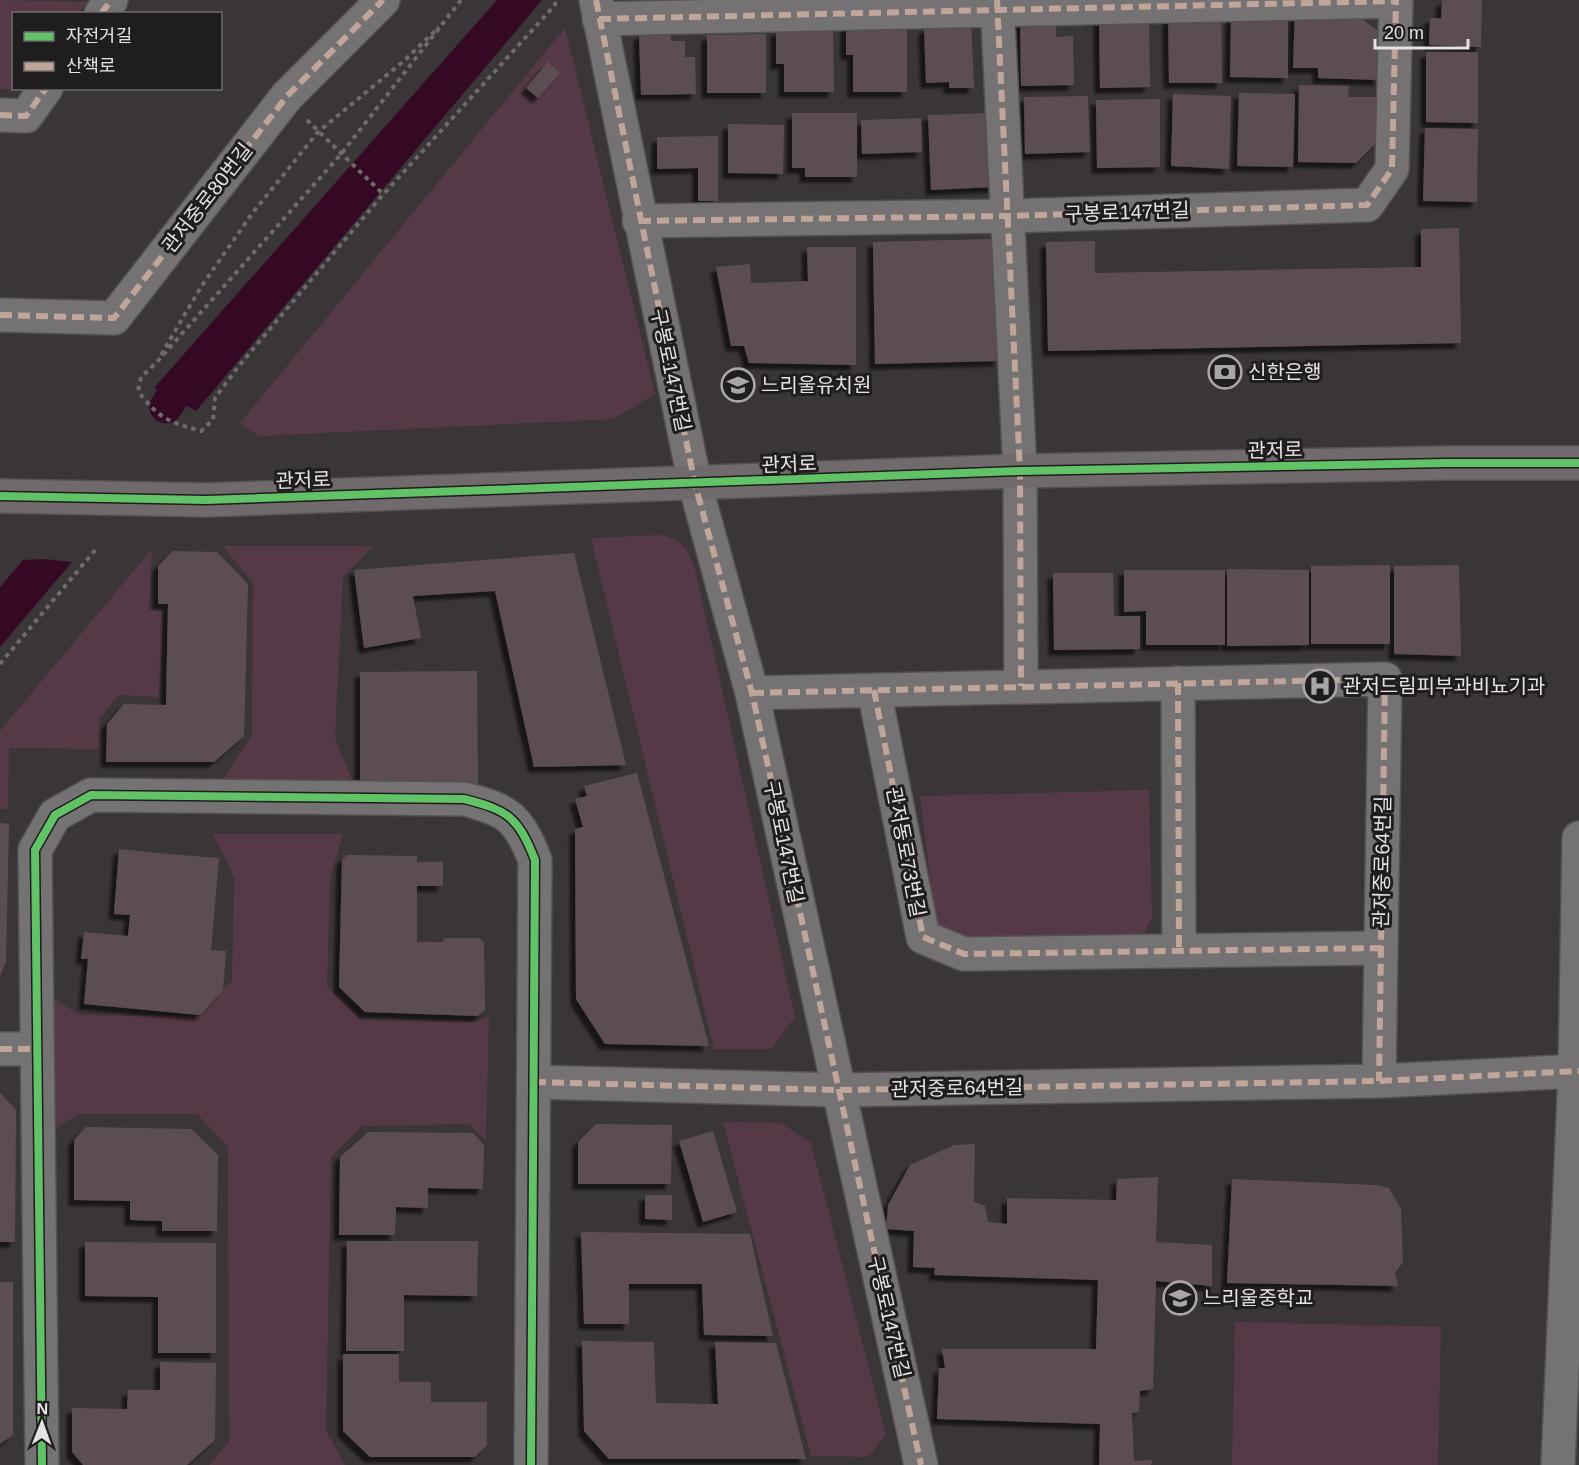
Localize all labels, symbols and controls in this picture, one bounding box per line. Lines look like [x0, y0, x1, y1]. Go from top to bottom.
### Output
legend [12, 12, 222, 90]
scale bar [1375, 12, 1468, 50]
text: 20 m [1384, 23, 1424, 43]
text: 자전거길 [66, 26, 132, 46]
text: 산책로 [66, 56, 116, 76]
street label: 관저중로80번길 [157, 139, 257, 257]
street label: 구봉로147번길 [1064, 199, 1190, 225]
street label: 구봉로147번길 [647, 306, 695, 434]
bank icon: 신한은행 [1207, 354, 1243, 390]
place label: 신한은행 [1248, 361, 1322, 383]
school or university icon: 느리울유치원 [720, 367, 756, 403]
place label: 느리울유치원 [761, 374, 871, 396]
street label: 관저로 [1247, 439, 1303, 461]
street label: 관저로 [761, 452, 817, 476]
street label: 관저로 [275, 468, 331, 492]
hospital icon: 관저드림피부과비뇨기과 [1302, 668, 1338, 704]
place label: 관저드림피부과비뇨기과 [1343, 675, 1545, 697]
street label: 구봉로147번길 [760, 778, 808, 906]
street label: 관저동로73번길 [883, 785, 929, 919]
street label: 관저중로64번길 [1370, 795, 1394, 929]
street label: 관저중로64번길 [890, 1076, 1024, 1100]
street label: 구봉로147번길 [864, 1253, 914, 1381]
school or university icon: 느리울중학교 [1162, 1280, 1198, 1316]
place label: 느리울중학교 [1203, 1287, 1313, 1309]
north arrow [12, 1393, 72, 1453]
text: N [36, 1400, 48, 1417]

